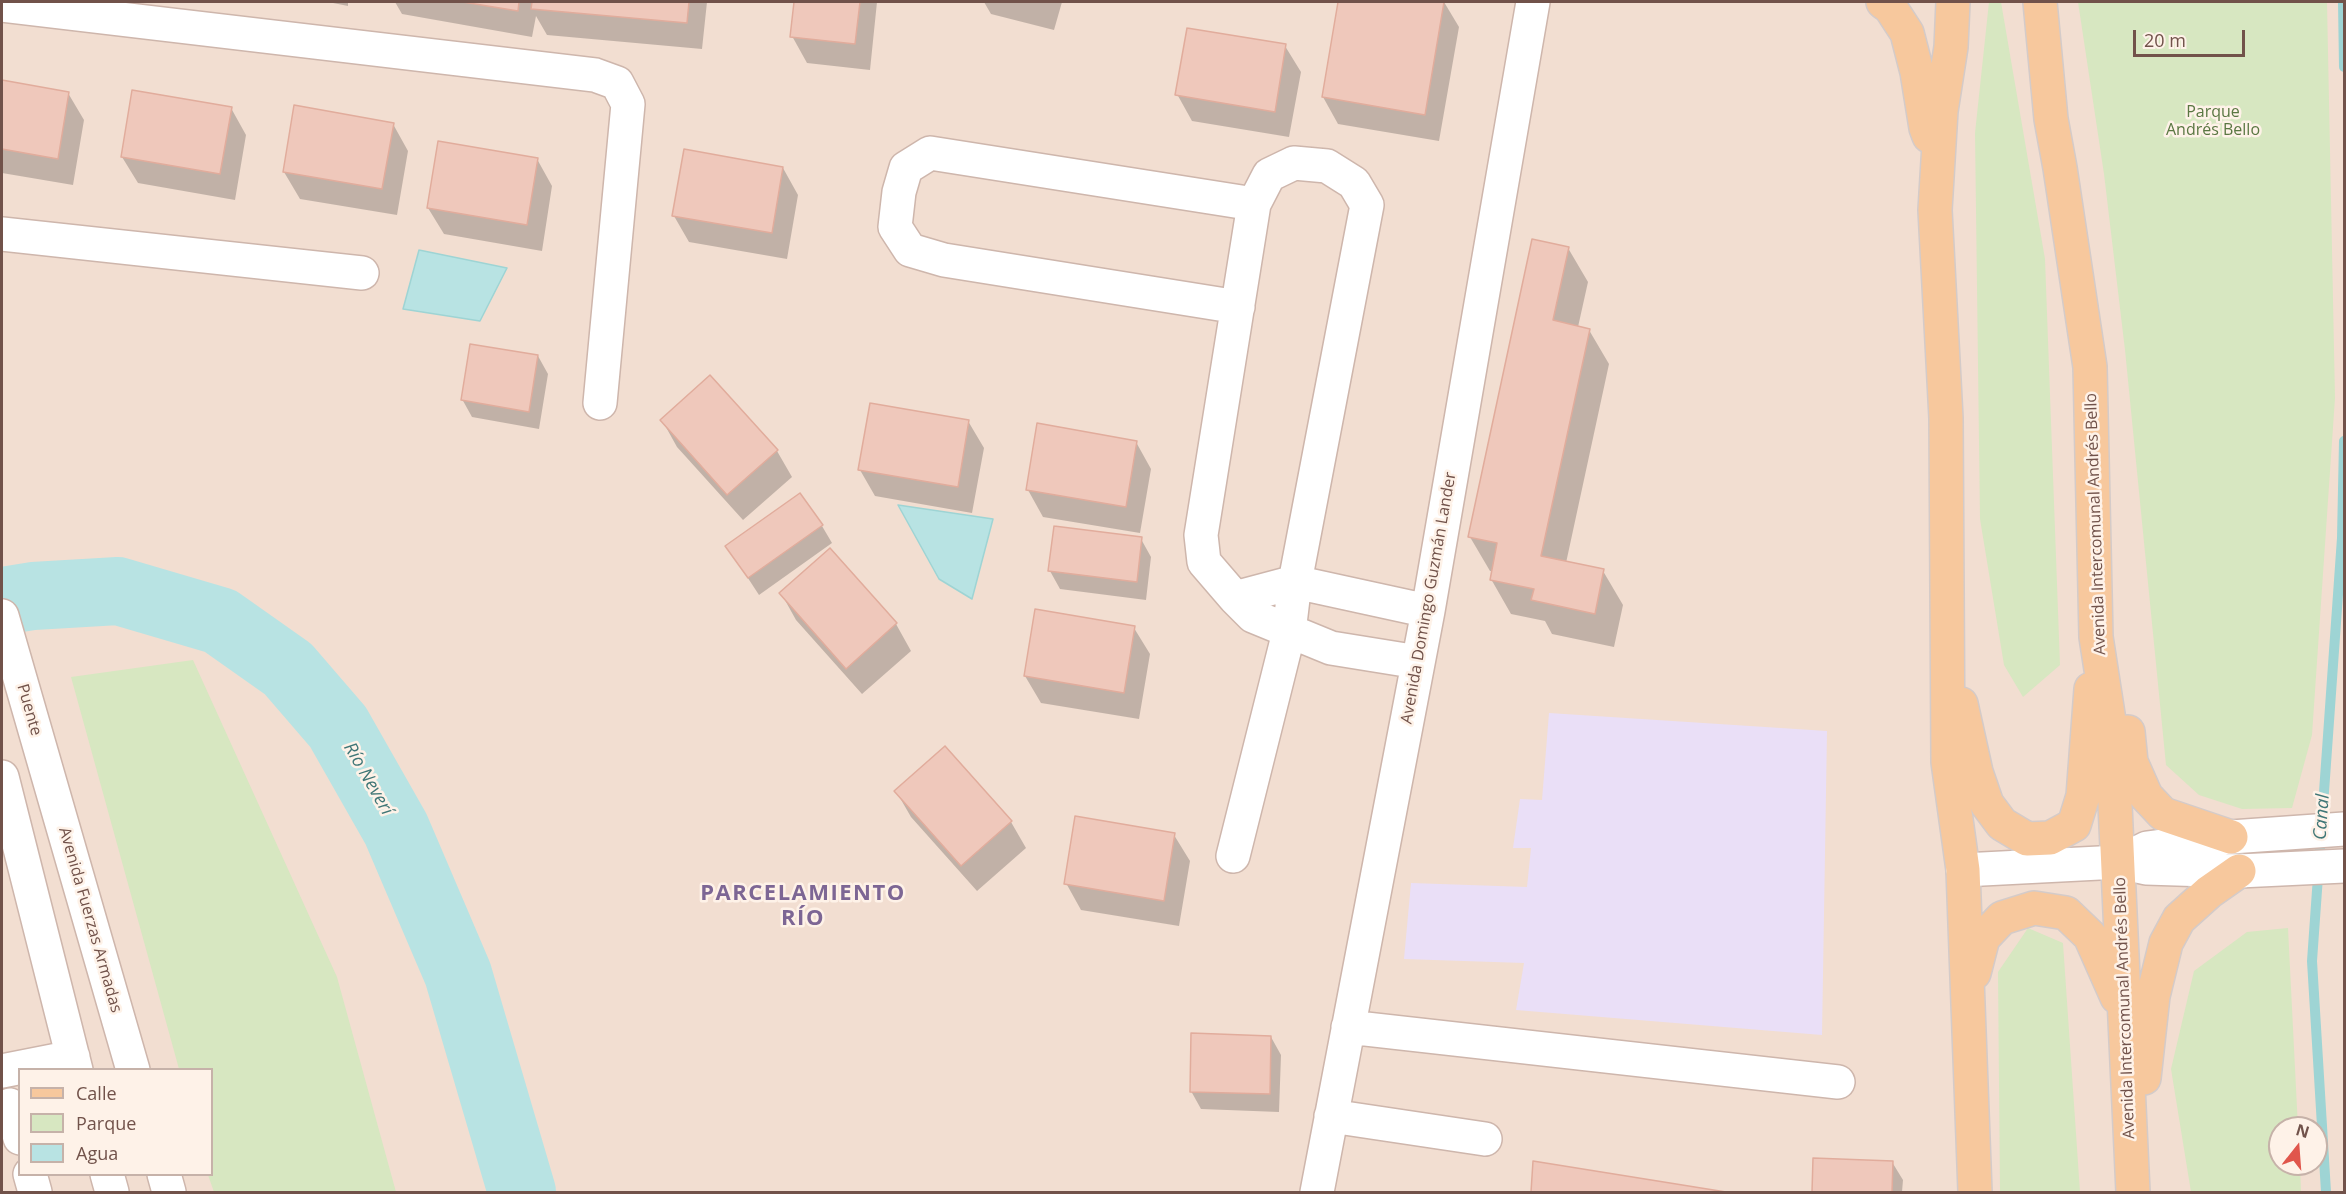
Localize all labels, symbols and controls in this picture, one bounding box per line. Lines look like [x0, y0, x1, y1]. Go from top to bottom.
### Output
scale bar [2136, 18, 2248, 56]
text: 20 m [2144, 28, 2186, 52]
park label: Parque Andrés Bello [2166, 102, 2260, 140]
street label: Avenida Intercomunal Andrés Bello [2082, 393, 2110, 655]
street label: Avenida Domingo Guzmán Lander [1397, 471, 1461, 725]
street label: Puente [12, 682, 46, 738]
water label: Río Neverí [339, 739, 397, 819]
water label: Canal [2310, 793, 2334, 841]
street label: Avenida Fuerzas Armadas [54, 825, 126, 1015]
street label: Avenida Intercomunal Andrés Bello [2111, 877, 2139, 1139]
district label: PARCELAMIENTO RÍO [700, 881, 906, 932]
legend [18, 1068, 213, 1176]
text: Calle [76, 1081, 117, 1105]
text: Parque [76, 1111, 136, 1135]
north arrow [2268, 1116, 2328, 1176]
text: N [2293, 1118, 2312, 1143]
text: Agua [76, 1141, 118, 1165]

